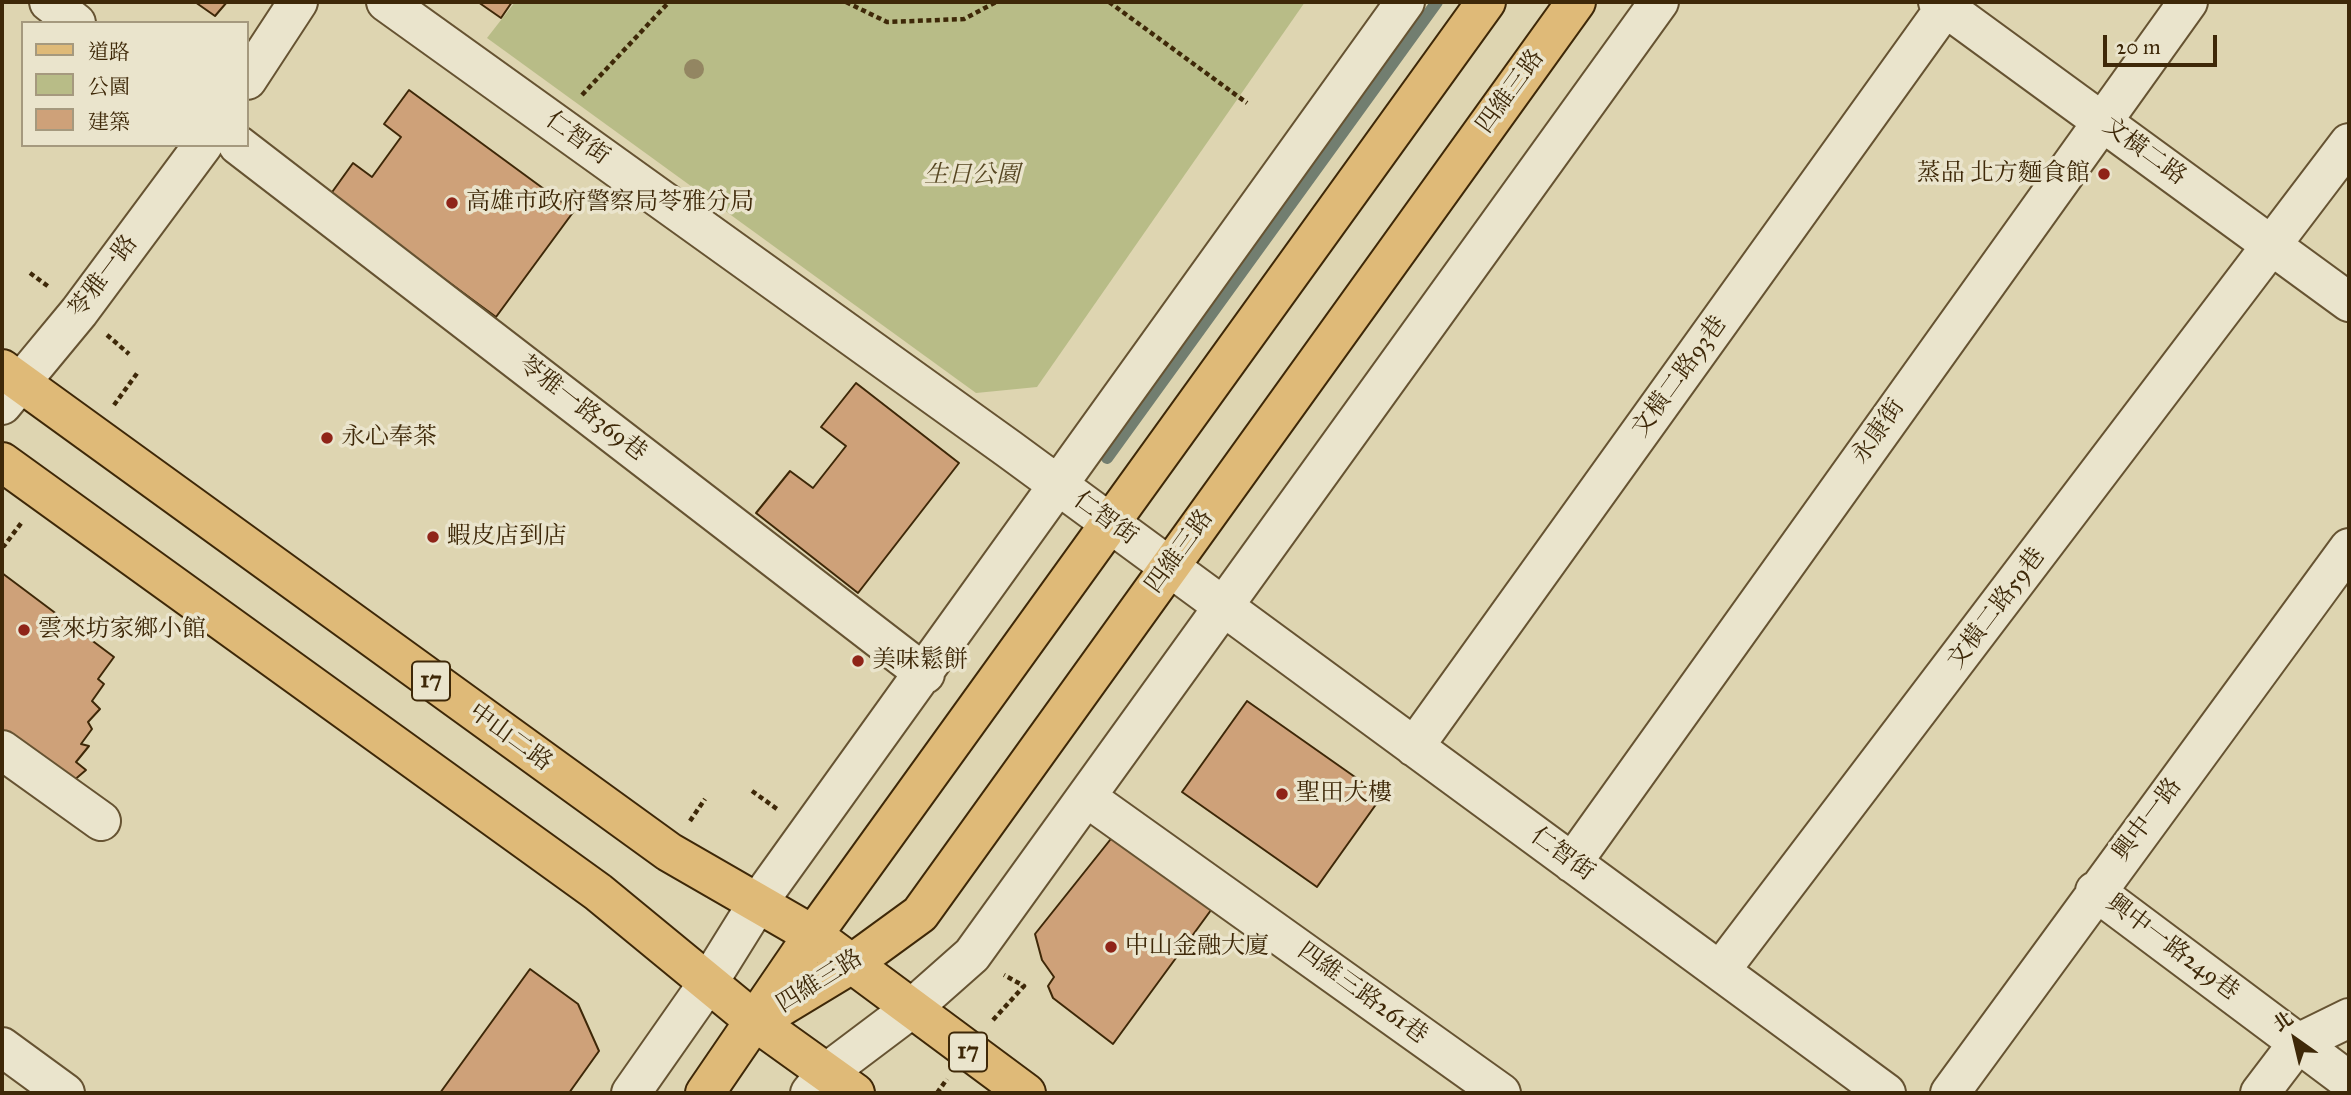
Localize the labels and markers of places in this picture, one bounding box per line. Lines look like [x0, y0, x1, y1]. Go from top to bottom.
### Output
place label: 蒸品 北方麵食館 [1917, 160, 2090, 188]
marker: 蒸品 北方麵食館 [2096, 166, 2112, 182]
place label: 高雄市政府警察局苓雅分局 [466, 189, 754, 217]
marker: 高雄市政府警察局苓雅分局 [444, 195, 460, 211]
place label: 永心奉茶 [341, 424, 437, 452]
marker: 永心奉茶 [319, 430, 335, 446]
place label: 蝦皮店到店 [447, 523, 567, 551]
marker: 蝦皮店到店 [425, 529, 441, 545]
place label: 雲來坊家鄉小館 [38, 616, 206, 644]
marker: 雲來坊家鄉小館 [16, 622, 32, 638]
place label: 美味鬆餅 [872, 647, 968, 675]
marker: 美味鬆餅 [850, 653, 866, 669]
place label: 聖田大樓 [1296, 780, 1392, 808]
marker: 聖田大樓 [1274, 786, 1290, 802]
place label: 中山金融大廈 [1125, 933, 1269, 961]
marker: 中山金融大廈 [1103, 939, 1119, 955]

